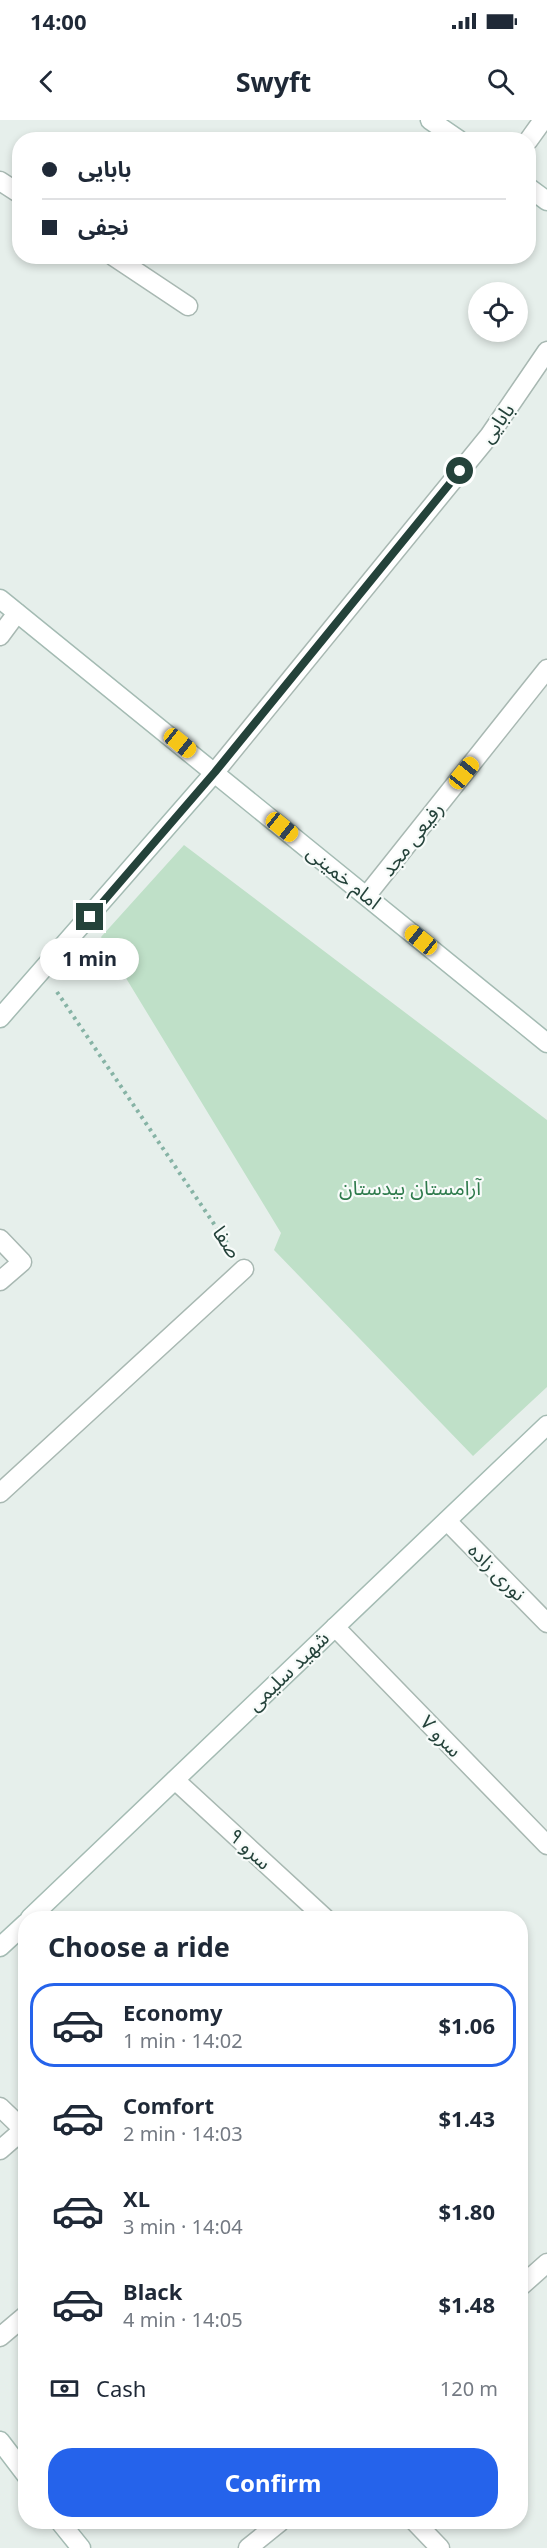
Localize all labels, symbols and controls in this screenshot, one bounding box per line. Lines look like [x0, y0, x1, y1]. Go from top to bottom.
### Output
text: 14:00 [30, 6, 87, 36]
text: Swyft [236, 63, 311, 100]
icon: back [30, 65, 63, 98]
icon: search [484, 65, 517, 98]
text: بابایی [78, 153, 131, 183]
text: نجفی [78, 211, 129, 241]
map controls [468, 282, 528, 342]
button: locate [468, 282, 528, 342]
street label: بابایی [473, 397, 520, 448]
route start [446, 457, 473, 484]
car [160, 725, 200, 761]
car [446, 753, 482, 793]
street label: رفیعی مجد [374, 796, 449, 881]
car [262, 809, 302, 845]
street label: امام خمینی [300, 838, 387, 916]
route end [76, 903, 103, 930]
car [401, 922, 441, 958]
callout: 1 min [40, 938, 140, 980]
text: 1 min [62, 945, 117, 972]
park label: آرامستان بیدستان [339, 1174, 482, 1201]
street label: صفا [207, 1220, 248, 1263]
street label: نوری زاده [462, 1537, 532, 1607]
street label: شهید سلیمی [241, 1625, 335, 1717]
street label: سرو ۷ [415, 1709, 468, 1763]
street label: سرو ۹ [223, 1822, 278, 1875]
text: Choose a ride [48, 1928, 230, 1965]
text: Economy [123, 1997, 222, 2027]
icon: car [51, 1998, 105, 2052]
text: $1.06 [438, 2010, 495, 2040]
text: 1 min · 14:02 [123, 2027, 243, 2054]
text: Comfort [123, 2090, 214, 2120]
icon: car [51, 2091, 105, 2145]
text: $1.43 [438, 2103, 495, 2133]
text: 2 min · 14:03 [123, 2120, 243, 2147]
text: XL [123, 2183, 150, 2213]
icon: car [51, 2184, 105, 2238]
text: $1.80 [438, 2196, 495, 2226]
text: 3 min · 14:04 [123, 2213, 243, 2240]
text: Black [123, 2276, 182, 2306]
icon: car [51, 2277, 105, 2331]
text: $1.48 [438, 2289, 495, 2319]
text: 4 min · 14:05 [123, 2306, 243, 2333]
icon: cash [48, 2372, 81, 2405]
text: Cash [96, 2373, 146, 2403]
text: 120 m [440, 2375, 498, 2402]
button: Confirm [48, 2448, 498, 2517]

